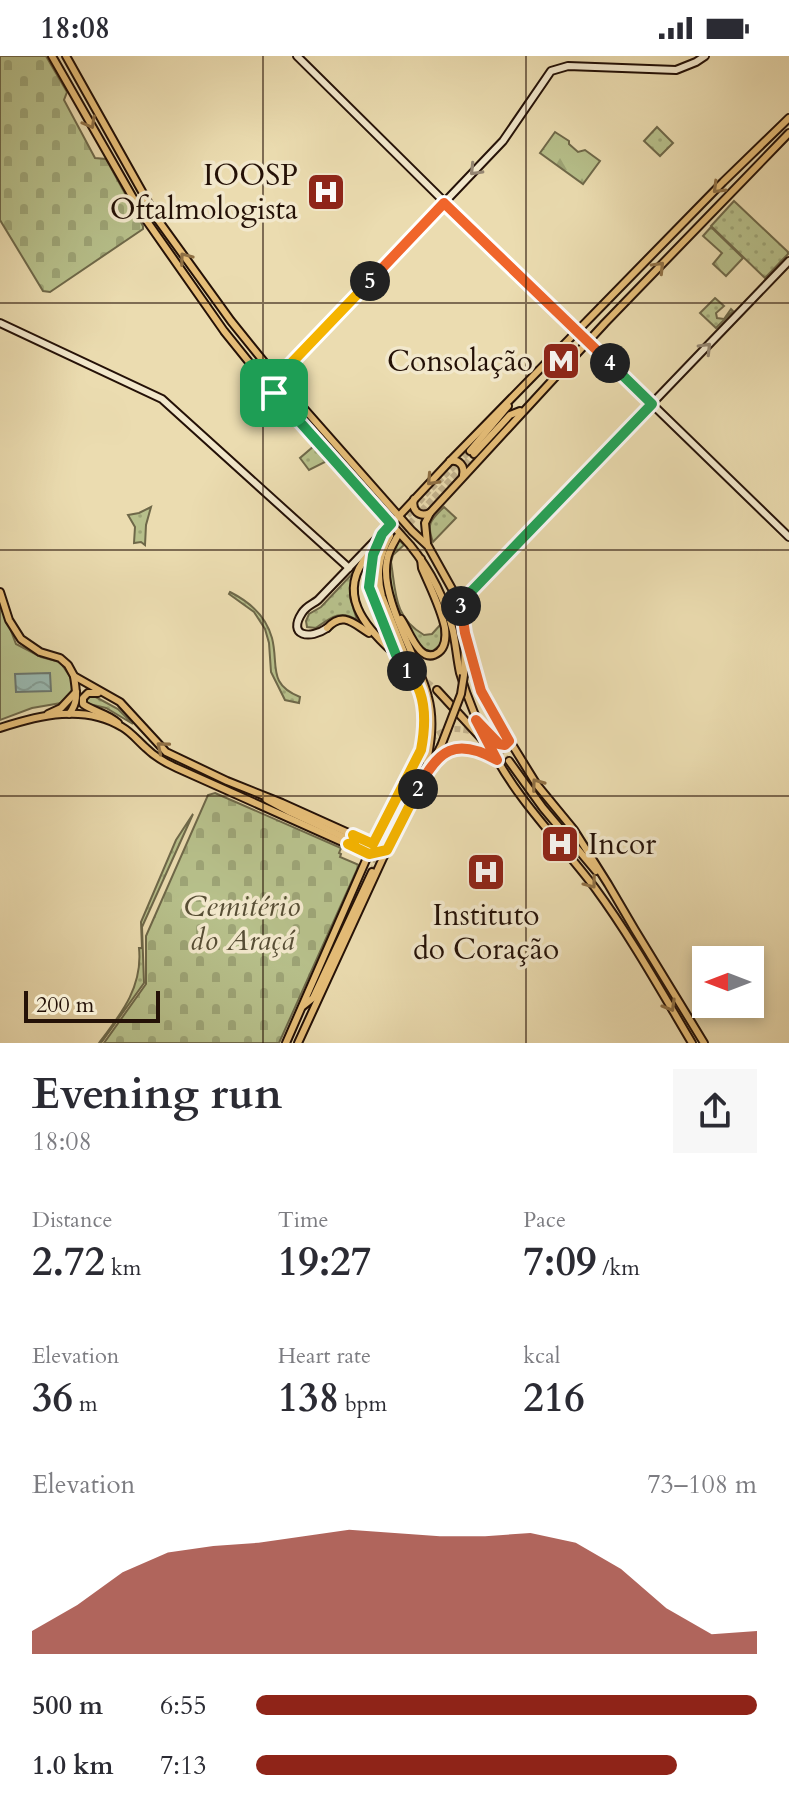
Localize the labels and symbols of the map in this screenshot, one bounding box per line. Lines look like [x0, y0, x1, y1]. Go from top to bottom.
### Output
one-way arrow [80, 114, 96, 129]
place label: IOOSP Oftalmologista [110, 155, 298, 230]
one-way arrow [470, 161, 485, 175]
hospital icon: IOOSP Oftalmologista [305, 171, 347, 213]
one-way arrow [713, 179, 727, 193]
one-way arrow [181, 252, 195, 267]
pin: 5 [350, 261, 390, 301]
one-way arrow [650, 262, 664, 276]
metro station icon: Consolação [540, 340, 582, 382]
place label: Consolação [387, 341, 533, 382]
pin: 4 [590, 343, 630, 383]
one-way arrow [697, 343, 711, 357]
pin [240, 359, 308, 427]
one-way arrow [426, 471, 441, 485]
pin: 3 [441, 586, 481, 626]
pin: 1 [387, 651, 427, 691]
one-way arrow [157, 742, 172, 756]
pin: 2 [398, 769, 438, 809]
one-way arrow [532, 778, 547, 792]
hospital icon: Incor [539, 823, 581, 865]
place label: Incor [588, 824, 656, 865]
hospital icon: Instituto do Coração [465, 851, 507, 893]
one-way arrow [581, 874, 595, 889]
park label: Cemitério do Araçá [184, 886, 300, 961]
place label: Instituto do Coração [413, 895, 559, 970]
north arrow [692, 946, 764, 1018]
scale bar [24, 987, 160, 1023]
one-way arrow [660, 997, 676, 1012]

